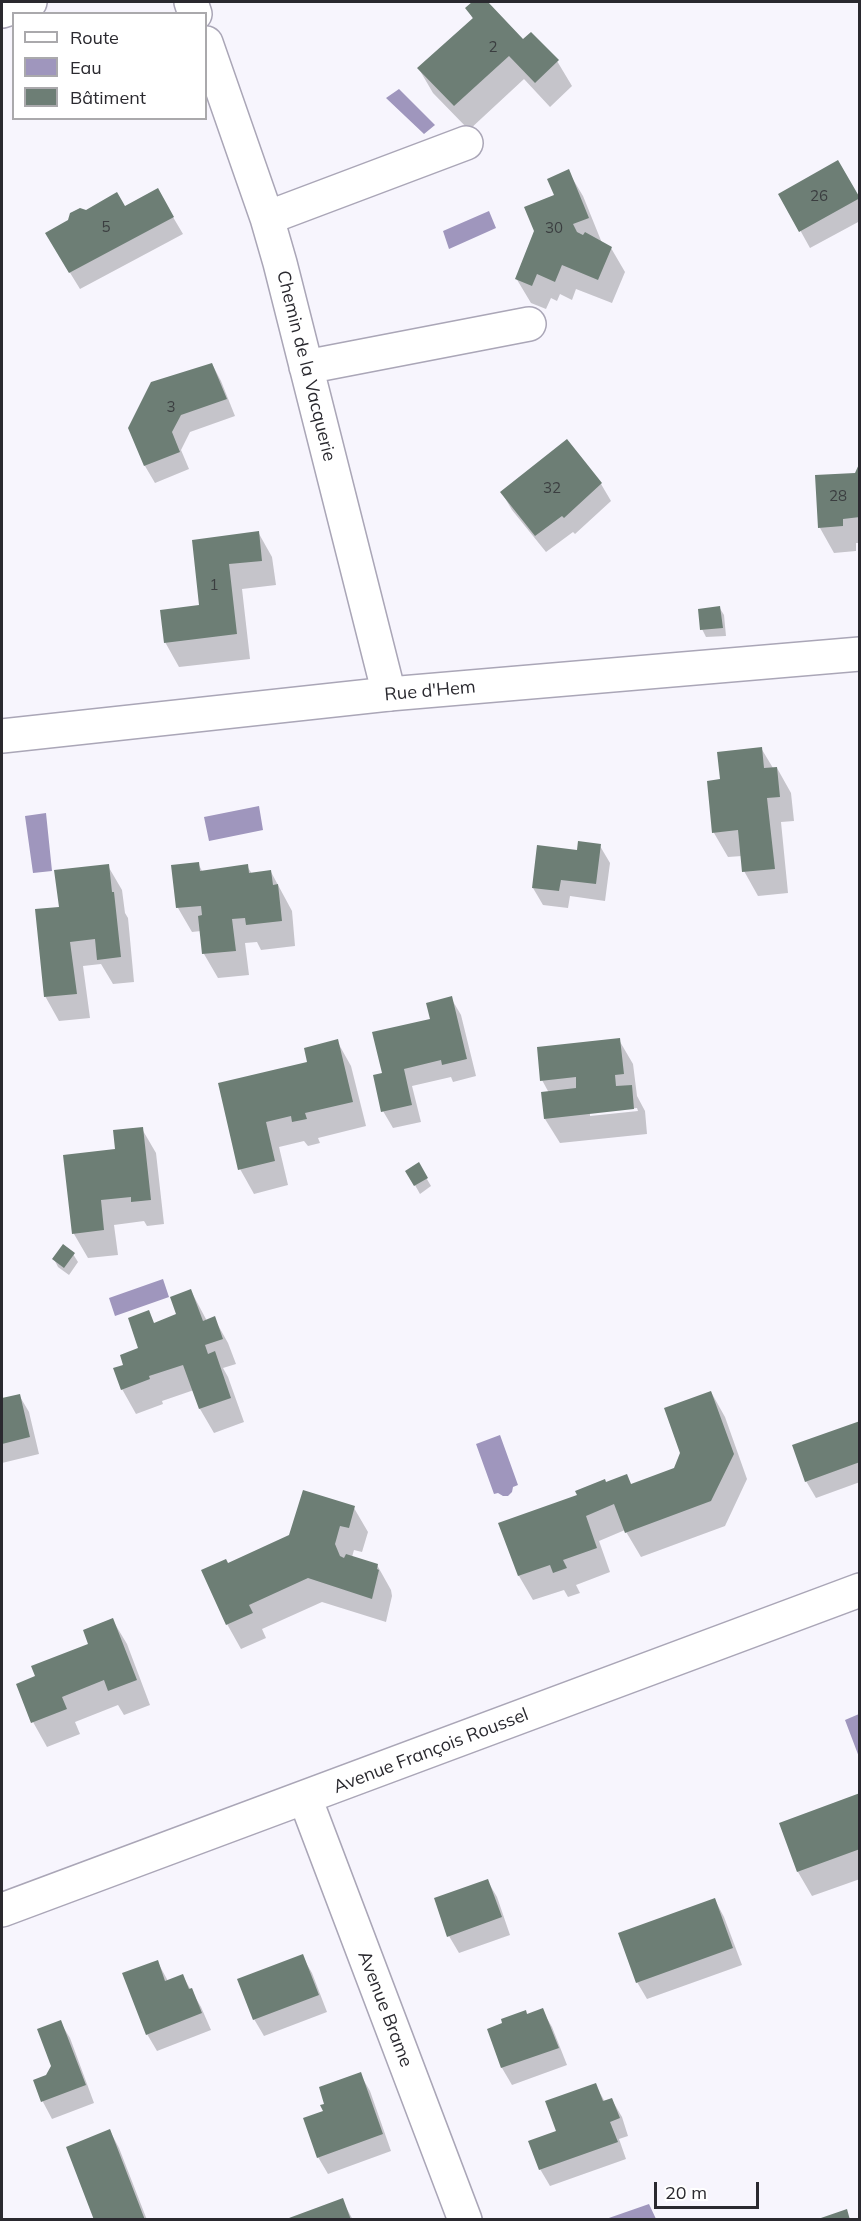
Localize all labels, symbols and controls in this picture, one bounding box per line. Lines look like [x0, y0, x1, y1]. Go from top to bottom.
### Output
legend [12, 12, 207, 120]
text: Route [70, 26, 119, 49]
house number: 2 [489, 38, 497, 56]
text: Eau [70, 56, 102, 79]
text: Bâtiment [70, 86, 146, 109]
house number: 26 [810, 187, 828, 205]
house number: 5 [102, 218, 110, 236]
house number: 30 [545, 219, 563, 237]
street label: Chemin de la Vacquerie [272, 268, 340, 464]
house number: 3 [167, 398, 175, 416]
house number: 32 [543, 479, 561, 497]
house number: 28 [829, 487, 847, 505]
house number: 1 [210, 576, 218, 594]
street label: Rue d'Hem [383, 676, 477, 706]
street label: Avenue François Roussel [331, 1704, 531, 1798]
street label: Avenue Brame [353, 1948, 417, 2070]
scale bar [657, 2170, 762, 2208]
text: 20 m [665, 2181, 707, 2204]

